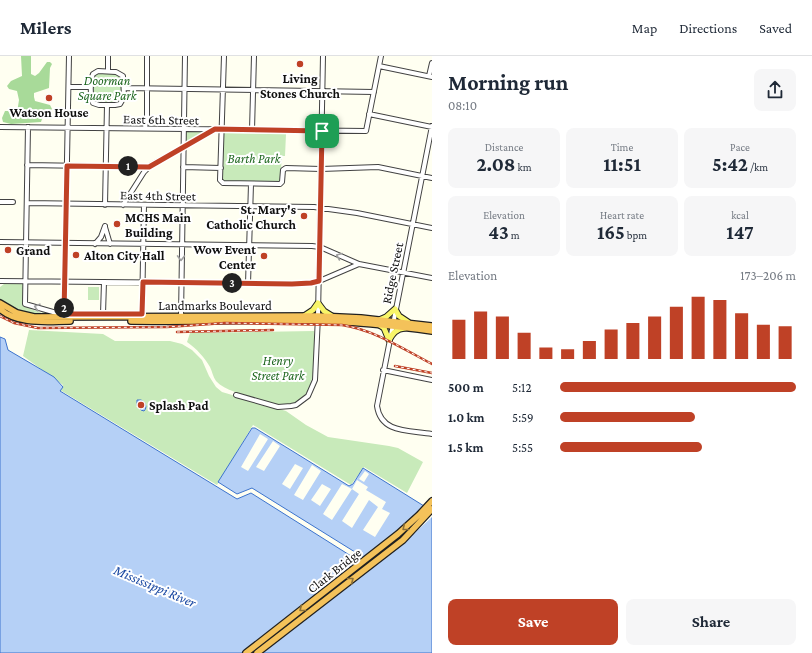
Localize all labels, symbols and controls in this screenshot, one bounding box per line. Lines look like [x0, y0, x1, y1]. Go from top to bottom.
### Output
text: Milers [20, 17, 72, 38]
text: Map [632, 20, 657, 36]
text: Directions [679, 20, 737, 36]
text: Saved [759, 20, 792, 36]
marker: Living Stones Church [295, 59, 305, 69]
button: share [754, 69, 796, 111]
text: Morning run [448, 70, 568, 95]
place label: Living Stones Church [260, 71, 340, 101]
park label: Doorman Square Park [78, 73, 138, 103]
marker: Watson House [44, 93, 54, 103]
text: 08:10 [448, 98, 477, 113]
place label: Watson House [8, 105, 89, 120]
street label: East 6th Street [123, 111, 200, 128]
pin [305, 114, 339, 148]
icon: arrive [311, 120, 333, 142]
text: Distance [485, 141, 523, 153]
text: Time [611, 141, 633, 153]
text: Pace [730, 141, 750, 153]
park label: Barth Park [228, 151, 282, 166]
text: 2.08 [476, 153, 515, 175]
text: 11:51 [603, 153, 641, 175]
text: 5:42 [712, 153, 748, 175]
pin: 1 [118, 156, 138, 176]
text: 1 [126, 160, 130, 172]
text: km [515, 161, 532, 173]
text: /km [748, 161, 768, 173]
street label: East 4th Street [120, 187, 197, 204]
place label: St. Mary's Catholic Church [206, 202, 297, 232]
text: Elevation [483, 209, 525, 221]
text: Heart rate [600, 209, 644, 221]
text: kcal [731, 209, 749, 221]
place label: MCHS Main Building [125, 210, 192, 240]
marker: St. Mary's Catholic Church [299, 211, 309, 221]
marker: MCHS Main Building [112, 219, 122, 229]
text: 43 [488, 221, 509, 243]
text: 165 [597, 221, 625, 243]
text: 147 [726, 221, 754, 243]
text: m [509, 229, 520, 241]
text: bpm [625, 229, 647, 241]
street label: Ridge Street [379, 240, 406, 305]
place label: Wow Event Center [192, 242, 257, 272]
place label: Grand [16, 243, 50, 258]
marker: Grand [3, 245, 13, 255]
place label: Alton City Hall [83, 248, 165, 263]
marker: Alton City Hall [71, 250, 81, 260]
marker: Wow Event Center [259, 251, 269, 261]
one-way arrow [336, 253, 344, 261]
one-way arrow [177, 255, 185, 261]
text: Elevation [448, 268, 497, 283]
text: 173–206 m [740, 268, 796, 283]
pin: 3 [222, 273, 242, 293]
text: 3 [229, 277, 235, 289]
pin: 2 [54, 298, 74, 318]
street label: Landmarks Boulevard [158, 298, 272, 313]
text: 2 [61, 302, 67, 314]
one-way arrow [34, 303, 41, 312]
park label: Henry Street Park [252, 353, 306, 383]
text: 500 m [448, 380, 484, 395]
text: 5:12 [512, 380, 532, 395]
place label: Splash Pad [149, 398, 209, 413]
marker: Splash Pad [136, 400, 146, 410]
text: 1.0 km [448, 410, 485, 425]
text: 5:59 [512, 410, 534, 425]
text: 1.5 km [448, 440, 483, 455]
text: 5:55 [512, 440, 533, 455]
one-way arrow [402, 524, 409, 531]
street label: Clark Bridge [304, 545, 364, 596]
water label: Mississippi River [111, 561, 199, 611]
one-way arrow [347, 578, 354, 585]
button: Save [448, 599, 618, 645]
button: Share [626, 599, 796, 645]
one-way arrow [300, 604, 307, 611]

